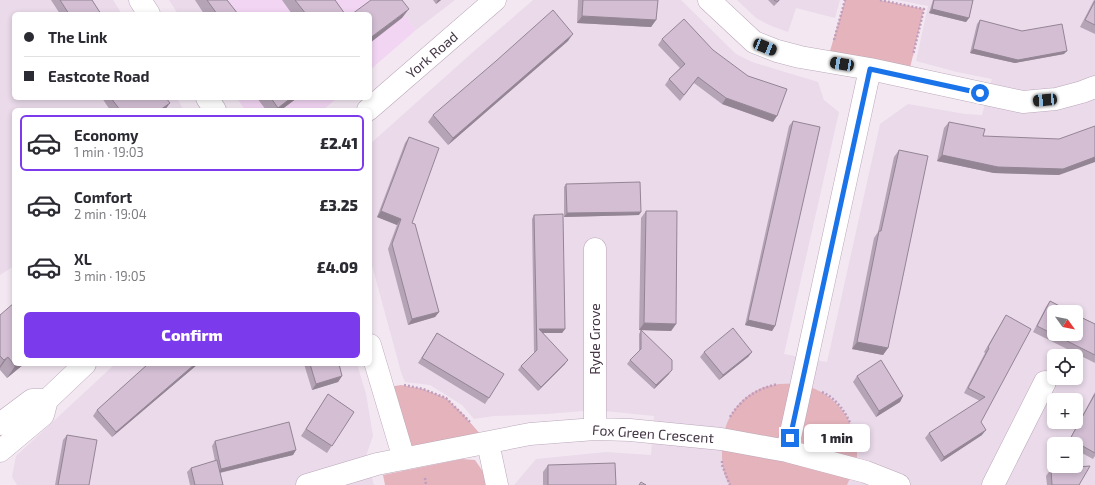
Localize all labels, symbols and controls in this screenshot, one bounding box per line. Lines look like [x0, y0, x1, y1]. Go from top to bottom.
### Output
text: The Link [48, 28, 107, 46]
street label: York Road [402, 28, 461, 82]
car [752, 37, 778, 57]
car [829, 56, 855, 72]
text: Eastcote Road [48, 67, 150, 85]
route start [971, 84, 989, 102]
car [1033, 93, 1057, 107]
icon: car [26, 125, 62, 161]
text: Economy [74, 126, 139, 144]
text: £2.41 [320, 134, 358, 152]
text: 1 min · 19:03 [74, 144, 144, 160]
icon: car [26, 187, 62, 223]
text: Comfort [74, 188, 132, 206]
text: £3.25 [319, 196, 358, 214]
text: 2 min · 19:04 [74, 206, 147, 222]
icon: car [26, 249, 62, 285]
text: XL [74, 250, 92, 268]
text: £4.09 [317, 258, 358, 276]
text: 3 min · 19:05 [74, 268, 146, 284]
street label: Ryde Grove [586, 303, 603, 375]
north arrow [1047, 305, 1083, 341]
map controls [1047, 305, 1083, 473]
button: Confirm [24, 312, 360, 358]
button: locate [1047, 349, 1083, 385]
button: + [1047, 393, 1083, 429]
street label: Fox Green Crescent [592, 421, 714, 446]
callout: 1 min [804, 424, 870, 452]
route end [781, 429, 799, 447]
text: 1 min [821, 430, 853, 446]
button: − [1047, 437, 1083, 473]

